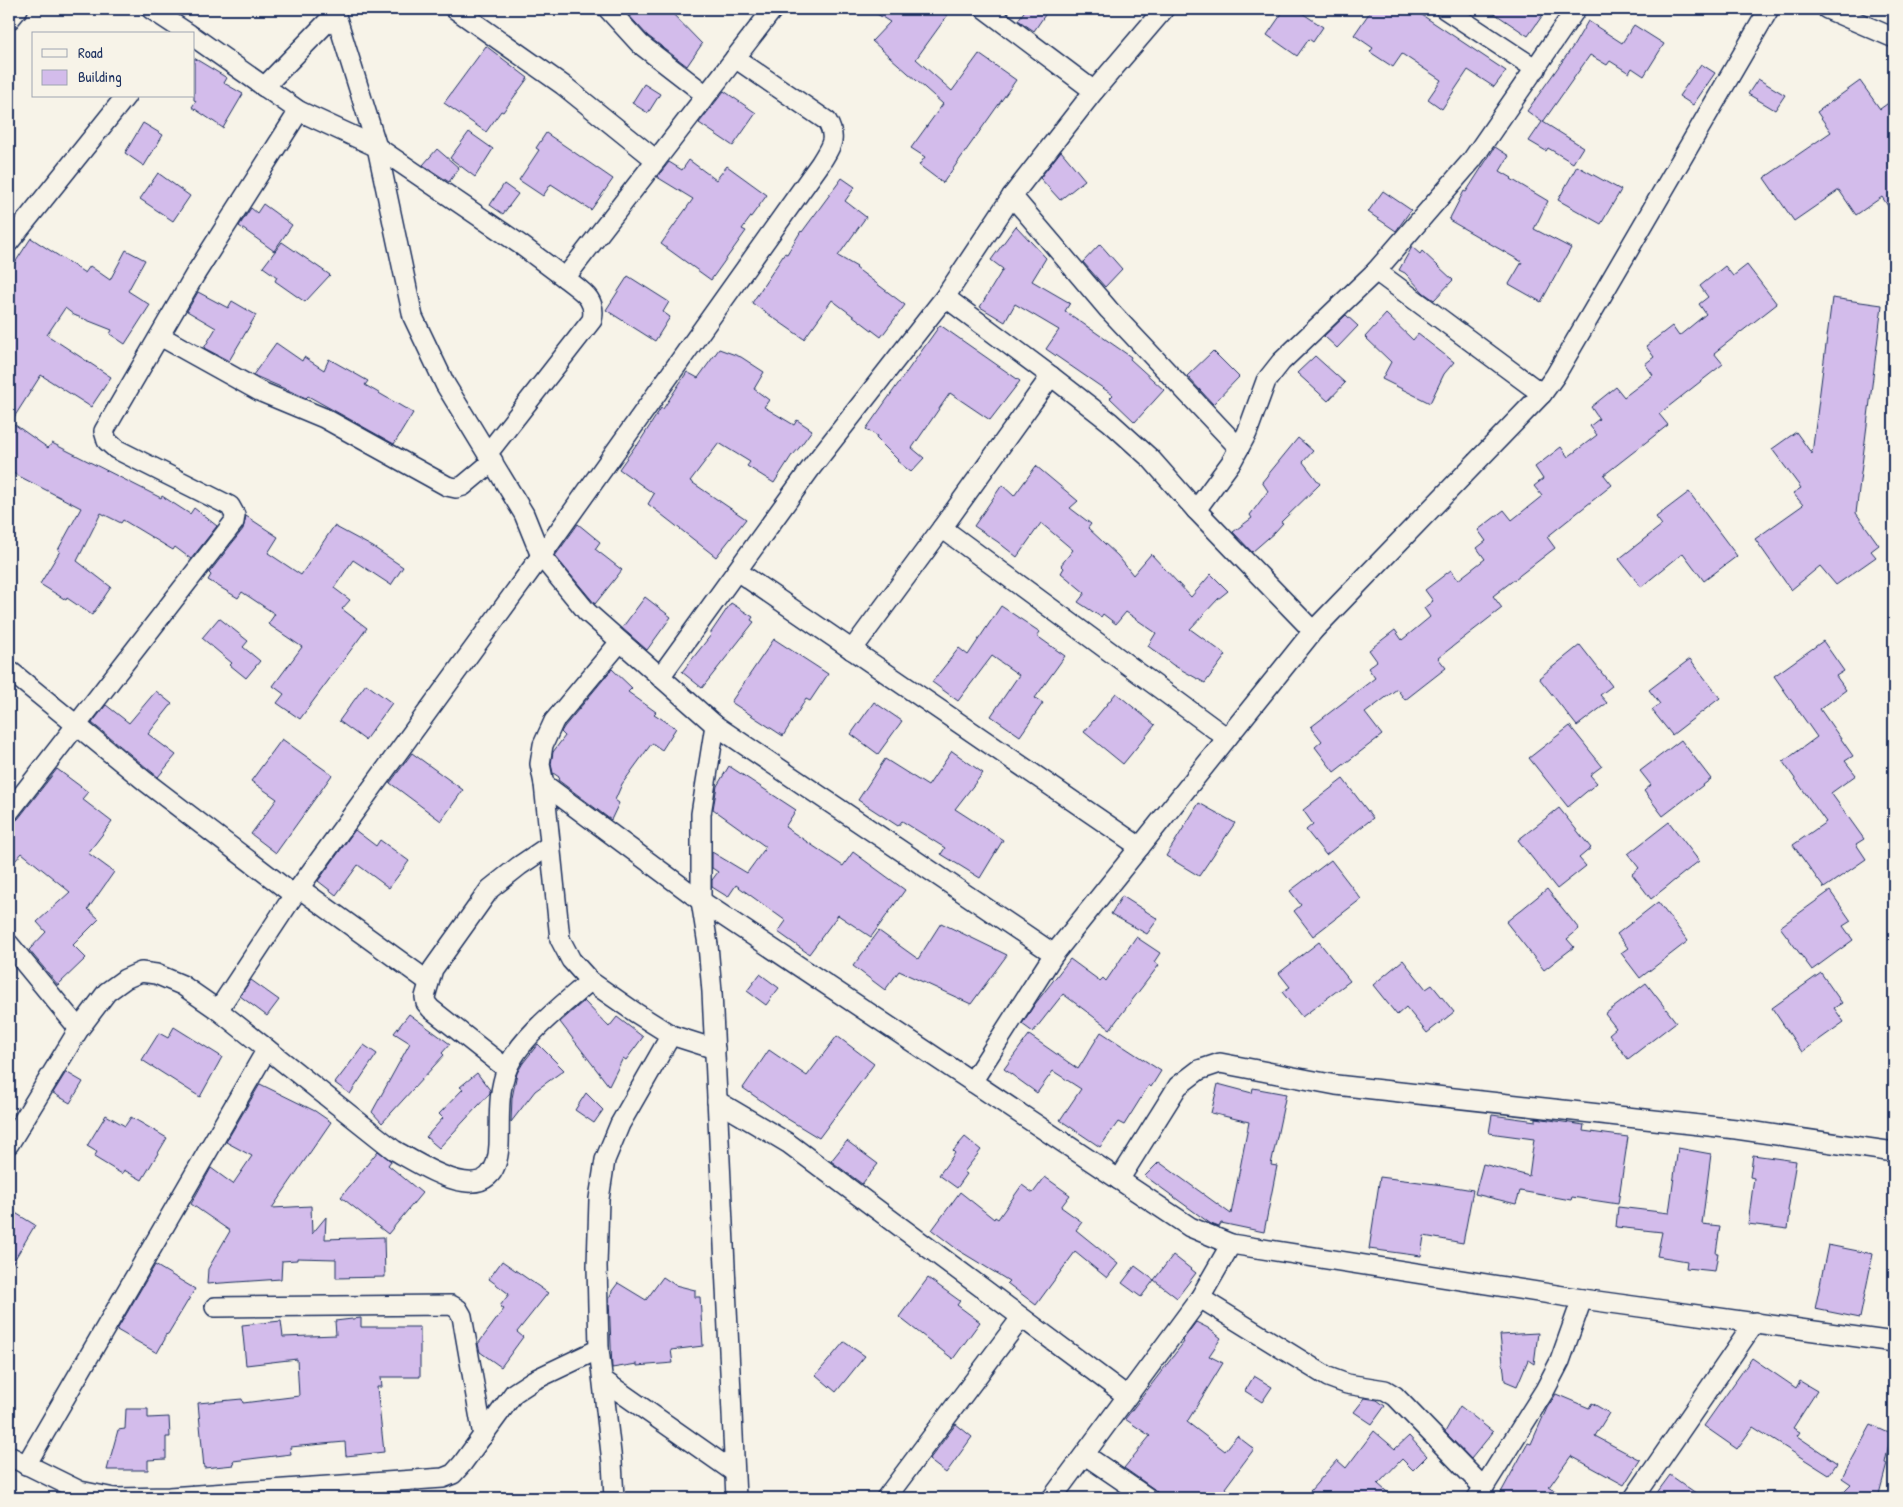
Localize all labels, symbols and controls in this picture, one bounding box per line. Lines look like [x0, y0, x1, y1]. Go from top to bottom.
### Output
legend [32, 32, 195, 98]
text: Road [78, 42, 103, 63]
text: Building [78, 66, 122, 87]

